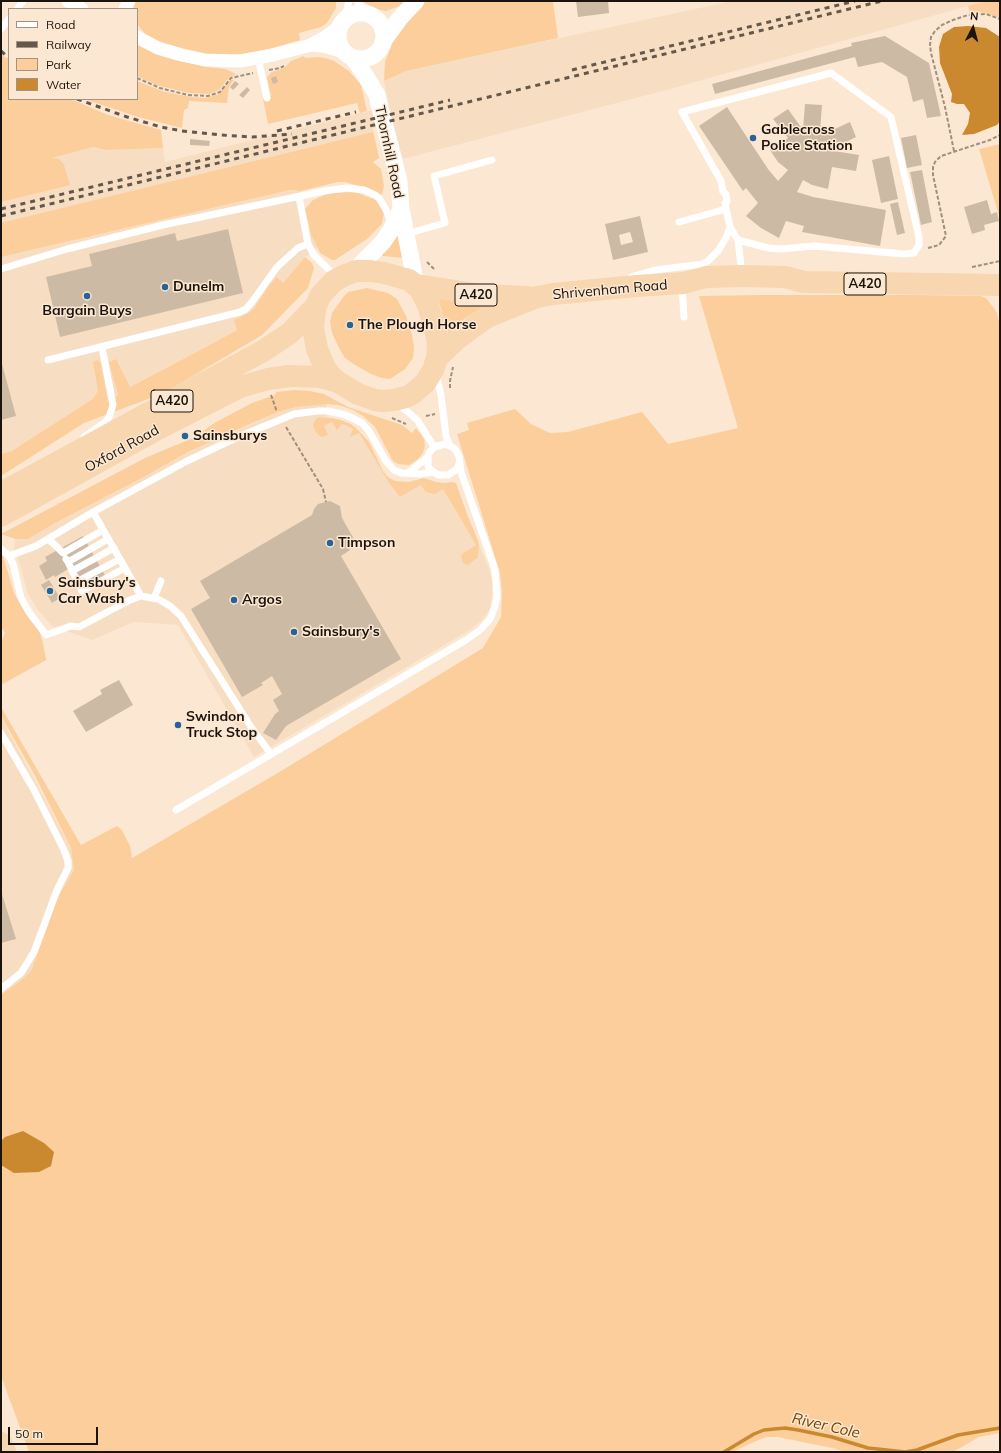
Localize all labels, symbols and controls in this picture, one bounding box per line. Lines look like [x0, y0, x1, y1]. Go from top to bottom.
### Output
legend [8, 8, 138, 100]
north arrow [953, 8, 993, 48]
text: N [969, 9, 979, 23]
text: Road [46, 17, 75, 32]
text: Railway [46, 37, 91, 52]
text: Park [46, 57, 71, 72]
text: Water [46, 77, 81, 92]
street label: Thornhill Road [371, 104, 407, 200]
place label: Gablecross Police Station [761, 122, 853, 154]
marker: Gablecross Police Station [748, 133, 758, 143]
road number: A420 [844, 273, 886, 295]
street label: Shrivenham Road [552, 277, 668, 303]
place label: Dunelm [173, 279, 224, 295]
marker: Dunelm [160, 282, 170, 292]
road number: A420 [455, 284, 497, 306]
marker: Bargain Buys [82, 291, 92, 301]
place label: Bargain Buys [42, 303, 132, 319]
place label: The Plough Horse [358, 317, 476, 333]
marker: The Plough Horse [345, 320, 355, 330]
road number: A420 [151, 390, 193, 412]
street label: Oxford Road [82, 422, 162, 476]
place label: Sainsburys [193, 428, 267, 444]
marker: Sainsburys [180, 431, 190, 441]
place label: Timpson [338, 535, 395, 551]
marker: Timpson [325, 538, 335, 548]
place label: Sainsbury's Car Wash [58, 575, 136, 608]
marker: Sainsbury's Car Wash [45, 586, 55, 596]
place label: Argos [242, 592, 282, 608]
marker: Argos [229, 595, 239, 605]
place label: Sainsbury's [302, 624, 380, 640]
marker: Sainsbury's [289, 627, 299, 637]
place label: Swindon Truck Stop [186, 709, 257, 742]
marker: Swindon Truck Stop [173, 720, 183, 730]
water label: River Cole [790, 1409, 862, 1443]
scale bar [10, 1419, 100, 1445]
text: 50 m [15, 1426, 43, 1441]

